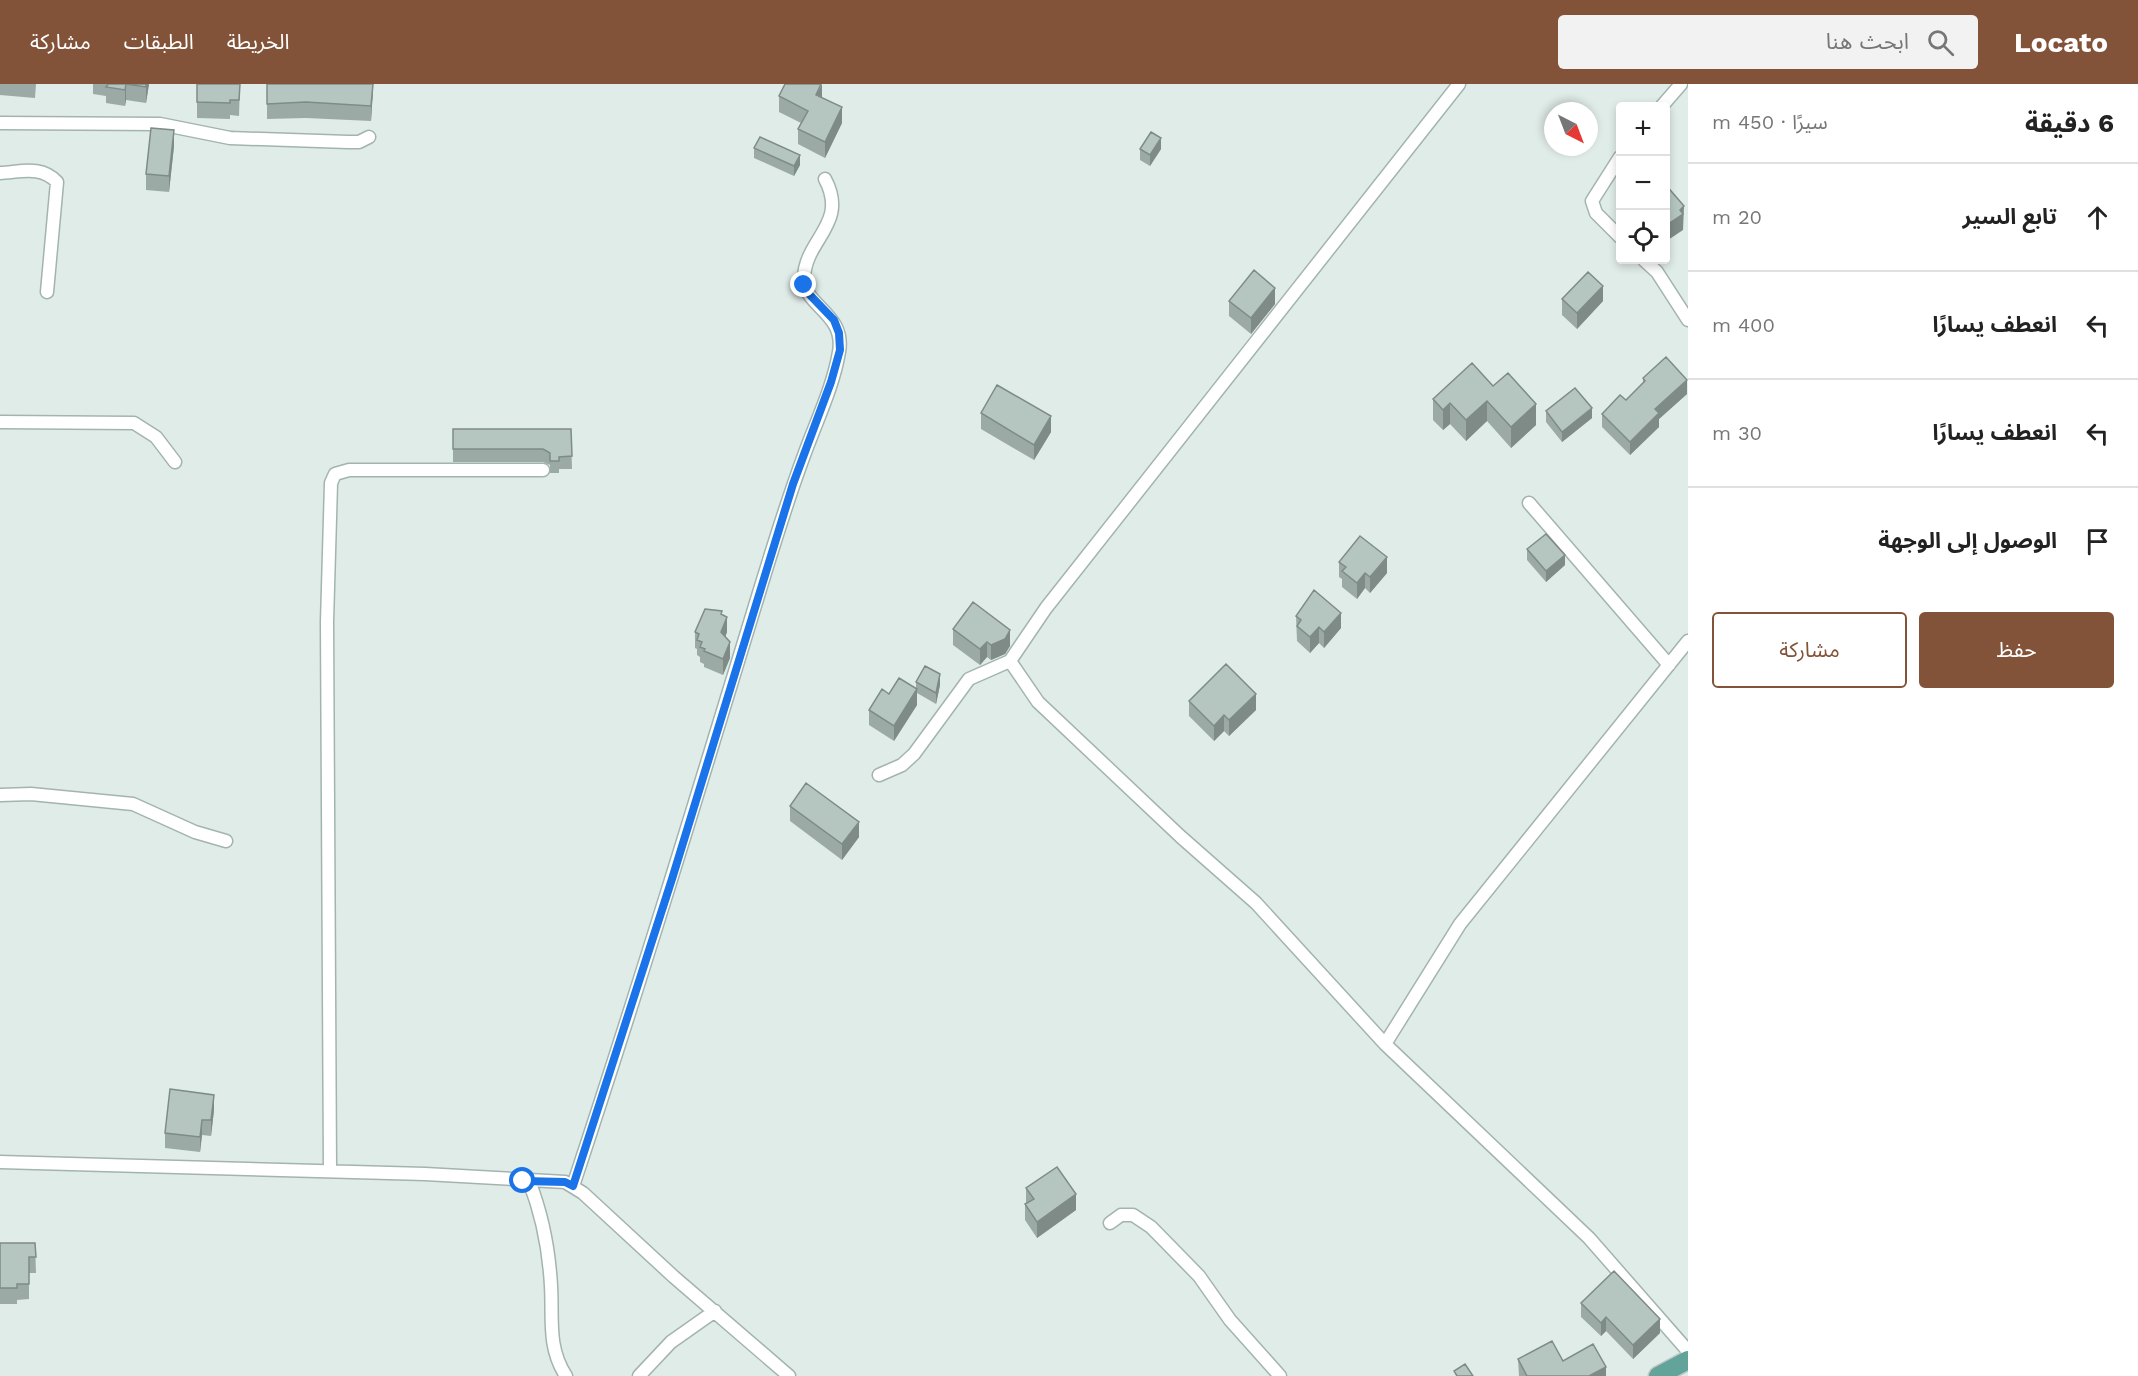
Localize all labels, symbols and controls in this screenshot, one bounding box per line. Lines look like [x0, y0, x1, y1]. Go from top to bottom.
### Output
search box [1558, 15, 1978, 69]
icon: search [1924, 26, 1957, 59]
text: Locato [2014, 26, 2108, 59]
text: مشاركة [30, 29, 91, 54]
text: الطبقات [124, 29, 194, 54]
text: الخريطة [227, 29, 290, 54]
text: ابحث هنا [1826, 29, 1909, 54]
north arrow [1544, 102, 1598, 156]
map controls [1616, 102, 1670, 264]
button: + [1616, 102, 1670, 156]
text: 6 دقيقة [2025, 108, 2114, 138]
text: سيرًا · 450 m [1712, 110, 1828, 134]
button: − [1616, 156, 1670, 210]
icon: ahead [2081, 201, 2114, 234]
text: تابع السير [1962, 204, 2057, 229]
text: 20 m [1712, 205, 1762, 229]
button: locate [1616, 210, 1670, 264]
route end [790, 271, 816, 297]
icon: left [2081, 309, 2114, 342]
text: انعطف يسارًا [1933, 312, 2057, 337]
text: 400 m [1712, 313, 1775, 337]
icon: left [2081, 417, 2114, 450]
text: انعطف يسارًا [1933, 420, 2057, 445]
text: 30 m [1712, 421, 1762, 445]
icon: arrive [2081, 525, 2114, 558]
text: الوصول إلى الوجهة [1878, 528, 2057, 553]
button: مشاركة [1712, 612, 1907, 688]
button: حفظ [1919, 612, 2114, 688]
route start [509, 1167, 535, 1193]

